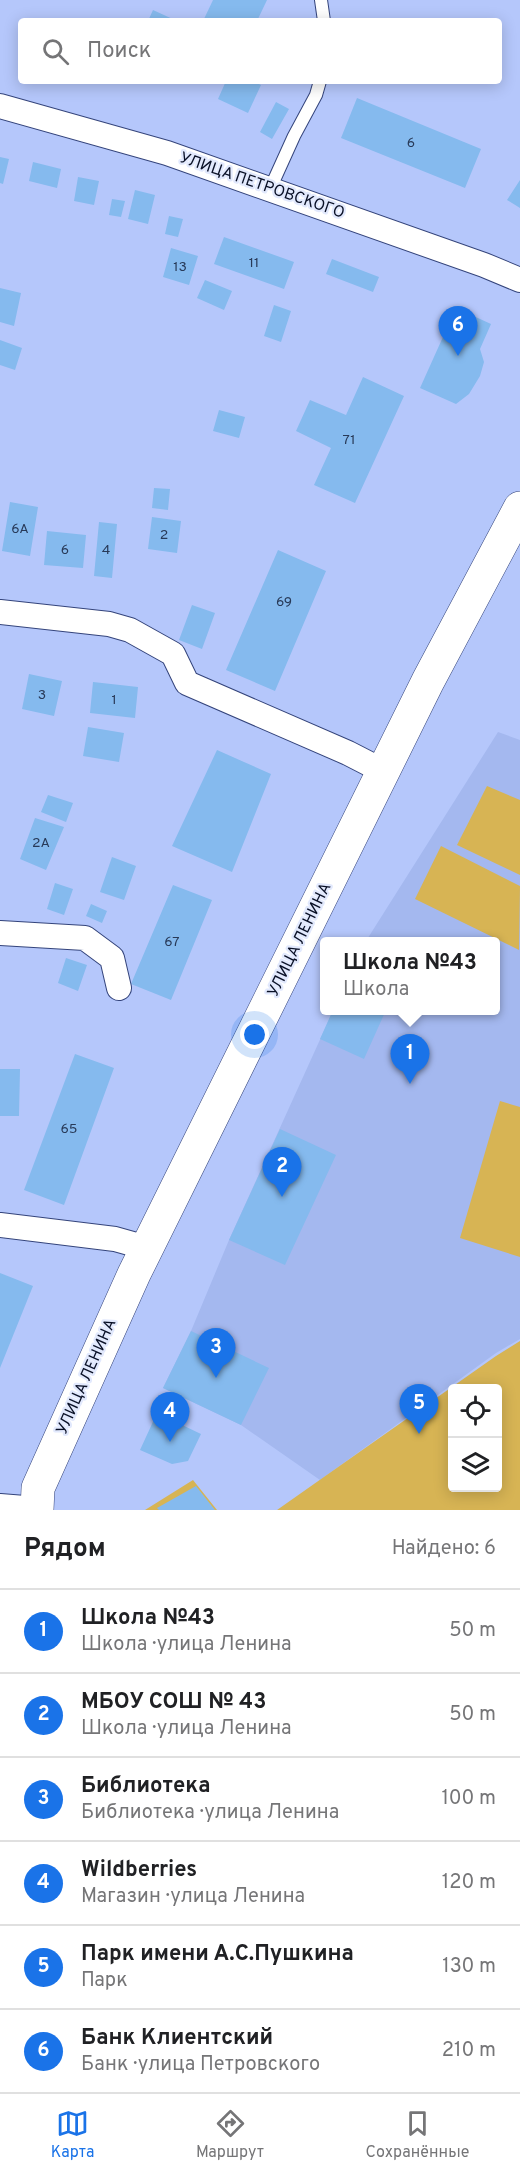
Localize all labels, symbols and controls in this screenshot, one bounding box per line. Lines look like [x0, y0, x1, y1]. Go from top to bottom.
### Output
search box [18, 18, 502, 84]
icon: search [39, 35, 72, 68]
text: Поиск [87, 38, 151, 65]
house number: 6 [407, 135, 415, 152]
street label: УЛИЦА ПЕТРОВСКОГО [177, 148, 347, 224]
house number: 11 [249, 255, 259, 272]
house number: 13 [173, 259, 187, 276]
pin: 6 [438, 306, 478, 356]
house number: 71 [343, 432, 355, 449]
house number: 6А [11, 521, 29, 538]
house number: 2 [160, 527, 168, 544]
house number: 6 [61, 542, 69, 559]
house number: 4 [102, 542, 110, 559]
house number: 69 [276, 594, 292, 611]
house number: 3 [38, 687, 46, 704]
house number: 1 [111, 692, 117, 709]
house number: 2А [32, 835, 50, 852]
street label: УЛИЦА ЛЕНИНА [264, 879, 336, 1000]
house number: 67 [164, 934, 180, 951]
popup [320, 937, 500, 1015]
text: Школа №43 [343, 950, 477, 977]
text: Школа [343, 977, 409, 1003]
your location [240, 1020, 269, 1049]
pin: 1 [390, 1034, 430, 1084]
house number: 65 [60, 1121, 78, 1138]
pin: 2 [262, 1148, 302, 1197]
street label: УЛИЦА ЛЕНИНА [53, 1316, 122, 1438]
pin: 3 [196, 1328, 236, 1378]
pin: 5 [400, 1384, 438, 1434]
map controls [448, 1384, 502, 1492]
button: locate [448, 1384, 502, 1438]
pin: 4 [150, 1392, 190, 1442]
button: layers [448, 1438, 502, 1492]
text: Рядом [24, 1533, 106, 1566]
text: Найдено: 6 [392, 1536, 496, 1562]
text: Школа №43 [81, 1605, 215, 1632]
text: 1 [40, 1618, 48, 1644]
text: 50 m [449, 1618, 496, 1644]
text: Школа · улица Ленина [81, 1632, 292, 1658]
text: МБОУ СОШ № 43 [81, 1689, 266, 1716]
text: 2 [37, 1702, 50, 1728]
text: 50 m [449, 1702, 496, 1728]
text: Школа · улица Ленина [81, 1716, 292, 1742]
text: Библиотека [81, 1773, 210, 1800]
text: 3 [38, 1786, 50, 1812]
text: 100 m [441, 1786, 496, 1812]
text: Библиотека · улица Ленина [81, 1800, 339, 1826]
text: Wildberries [81, 1857, 197, 1884]
text: 4 [37, 1870, 50, 1896]
text: 120 m [442, 1870, 496, 1896]
text: Магазин · улица Ленина [81, 1884, 305, 1910]
text: Парк имени А.С.Пушкина [81, 1941, 354, 1968]
text: 5 [37, 1954, 50, 1980]
text: 130 m [442, 1954, 496, 1980]
text: Парк [81, 1968, 128, 1994]
text: Банк Клиентский [81, 2025, 273, 2052]
text: 6 [37, 2038, 50, 2064]
text: 210 m [442, 2038, 496, 2064]
text: Банк · улица Петровского [81, 2052, 320, 2078]
tab: Карта [51, 2107, 95, 2163]
tab: Маршрут [196, 2107, 264, 2163]
tab: Сохранённые [365, 2107, 469, 2163]

